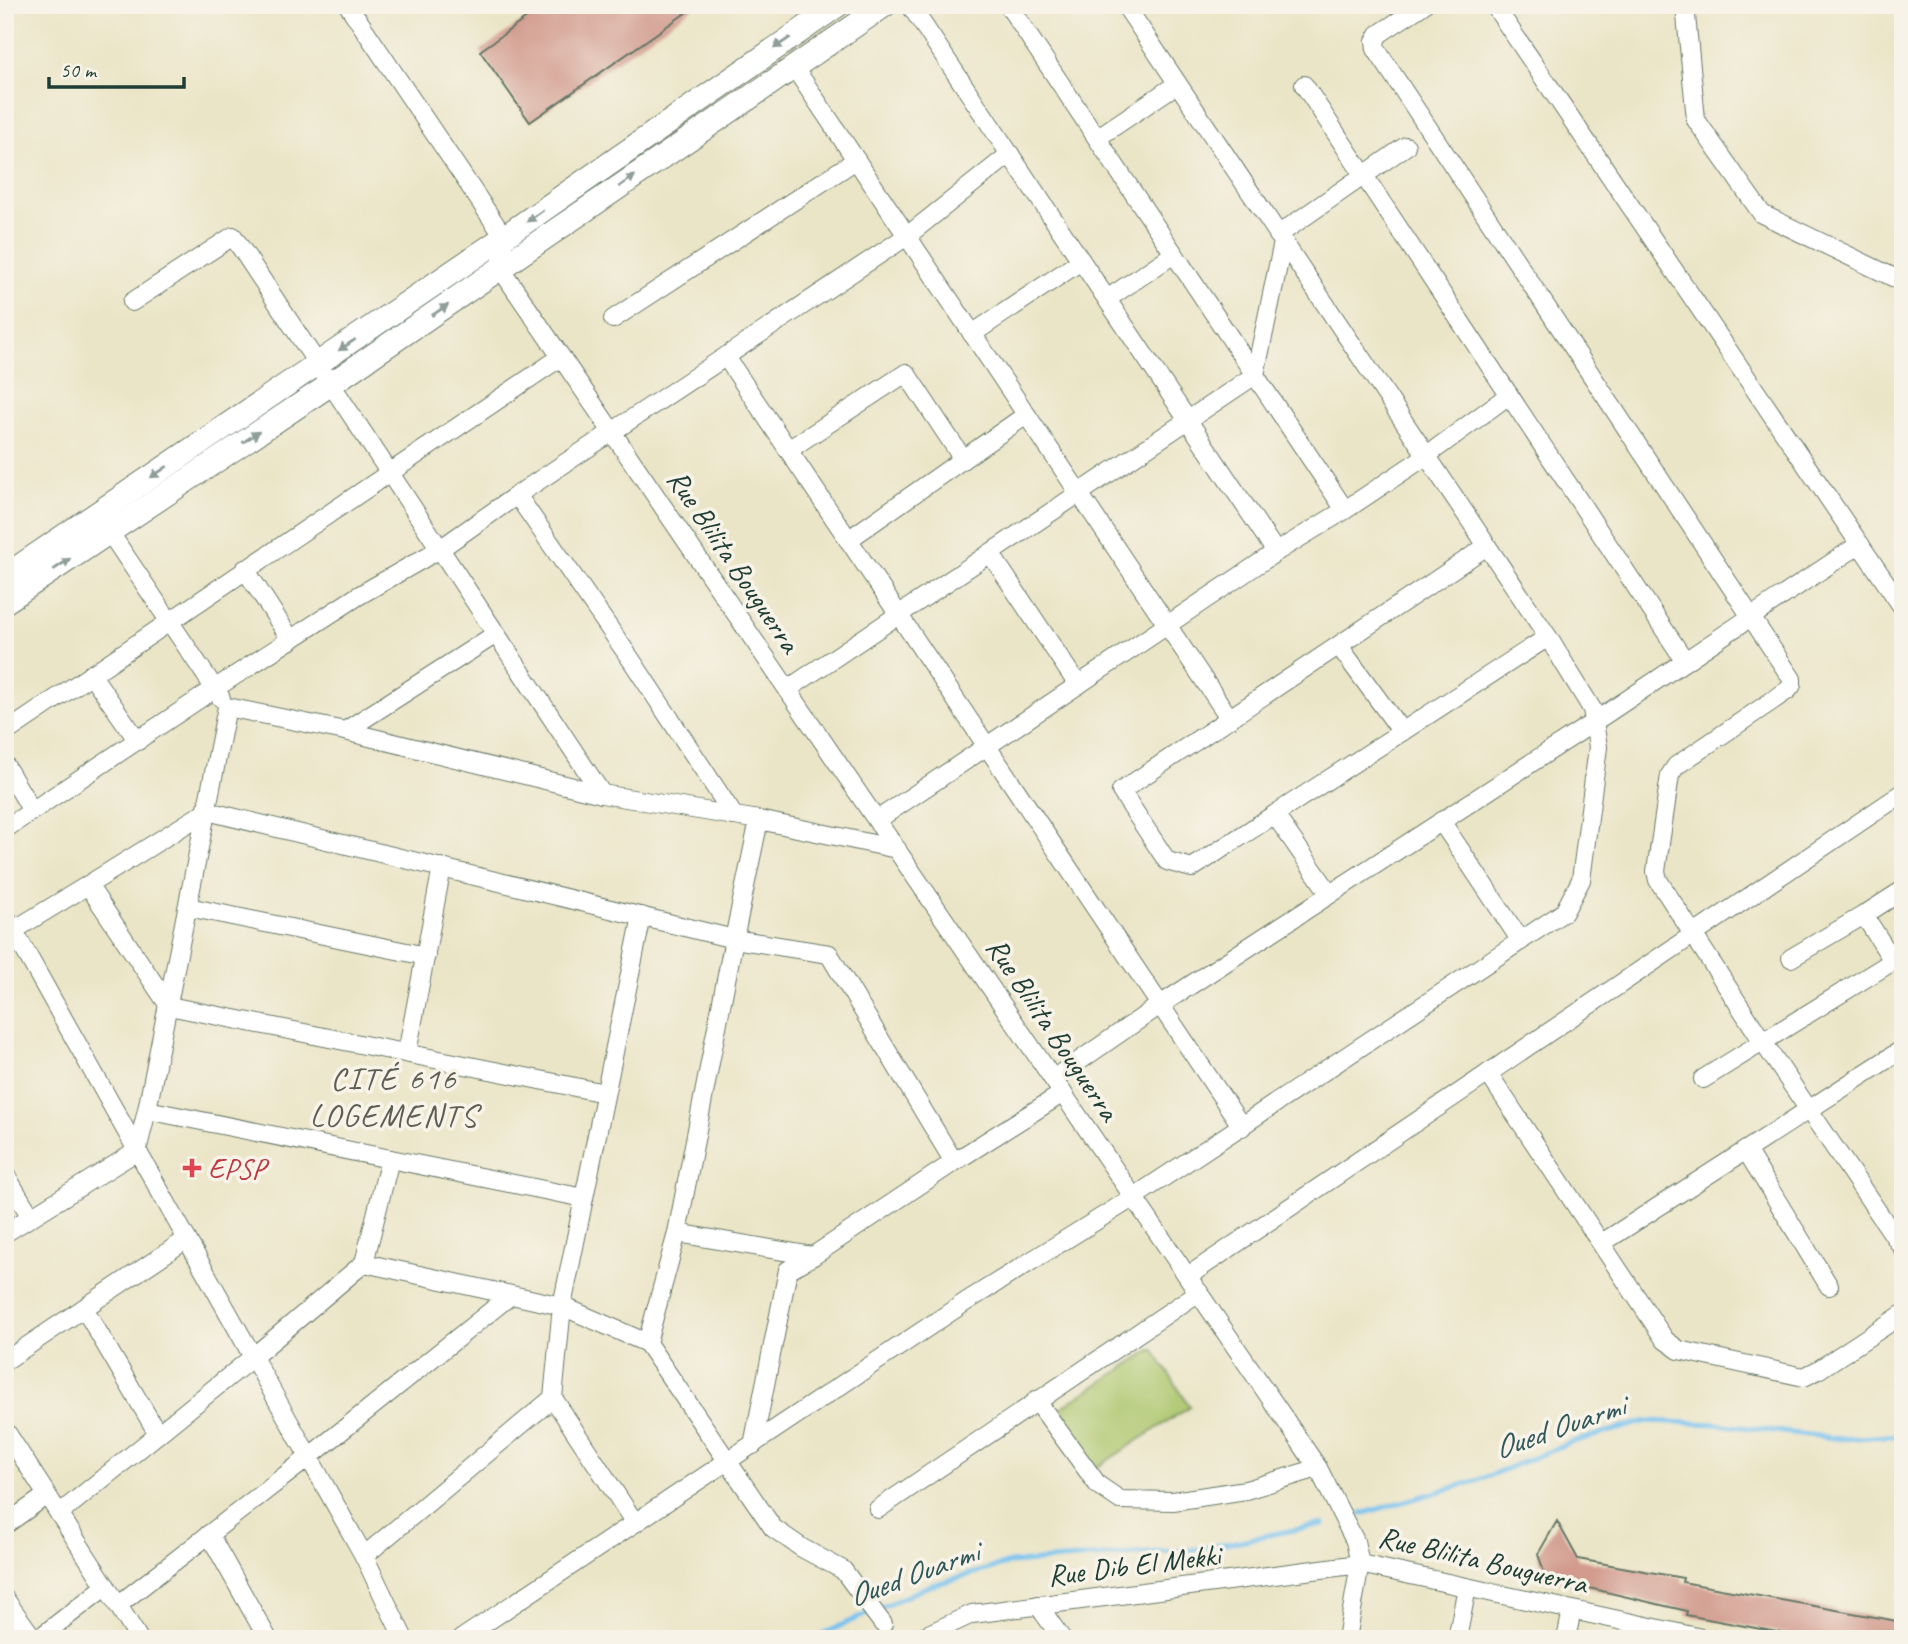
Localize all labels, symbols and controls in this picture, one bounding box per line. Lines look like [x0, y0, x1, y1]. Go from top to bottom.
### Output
one-way arrow [772, 37, 791, 50]
scale bar [49, 46, 184, 90]
text: 50 m [60, 57, 98, 83]
one-way arrow [618, 174, 636, 188]
one-way arrow [526, 209, 544, 223]
one-way arrow [430, 304, 449, 317]
one-way arrow [337, 338, 357, 351]
one-way arrow [241, 431, 261, 444]
street label: Rue Blilita Bouguerra [659, 462, 810, 661]
one-way arrow [150, 465, 168, 479]
one-way arrow [53, 557, 71, 571]
street label: Rue Blilita Bouguerra [978, 930, 1129, 1129]
district label: CITÉ 616 LOGEMENTS [310, 1058, 483, 1136]
place label: EPSP [208, 1149, 269, 1187]
marker: EPSP [182, 1158, 202, 1178]
water label: Oued Ouarmi [1488, 1383, 1637, 1468]
street label: Rue Blilita Bouguerra [1375, 1518, 1593, 1603]
water label: Oued Ouarmi [842, 1529, 991, 1616]
street label: Rue Dib El Mekki [1046, 1535, 1226, 1594]

